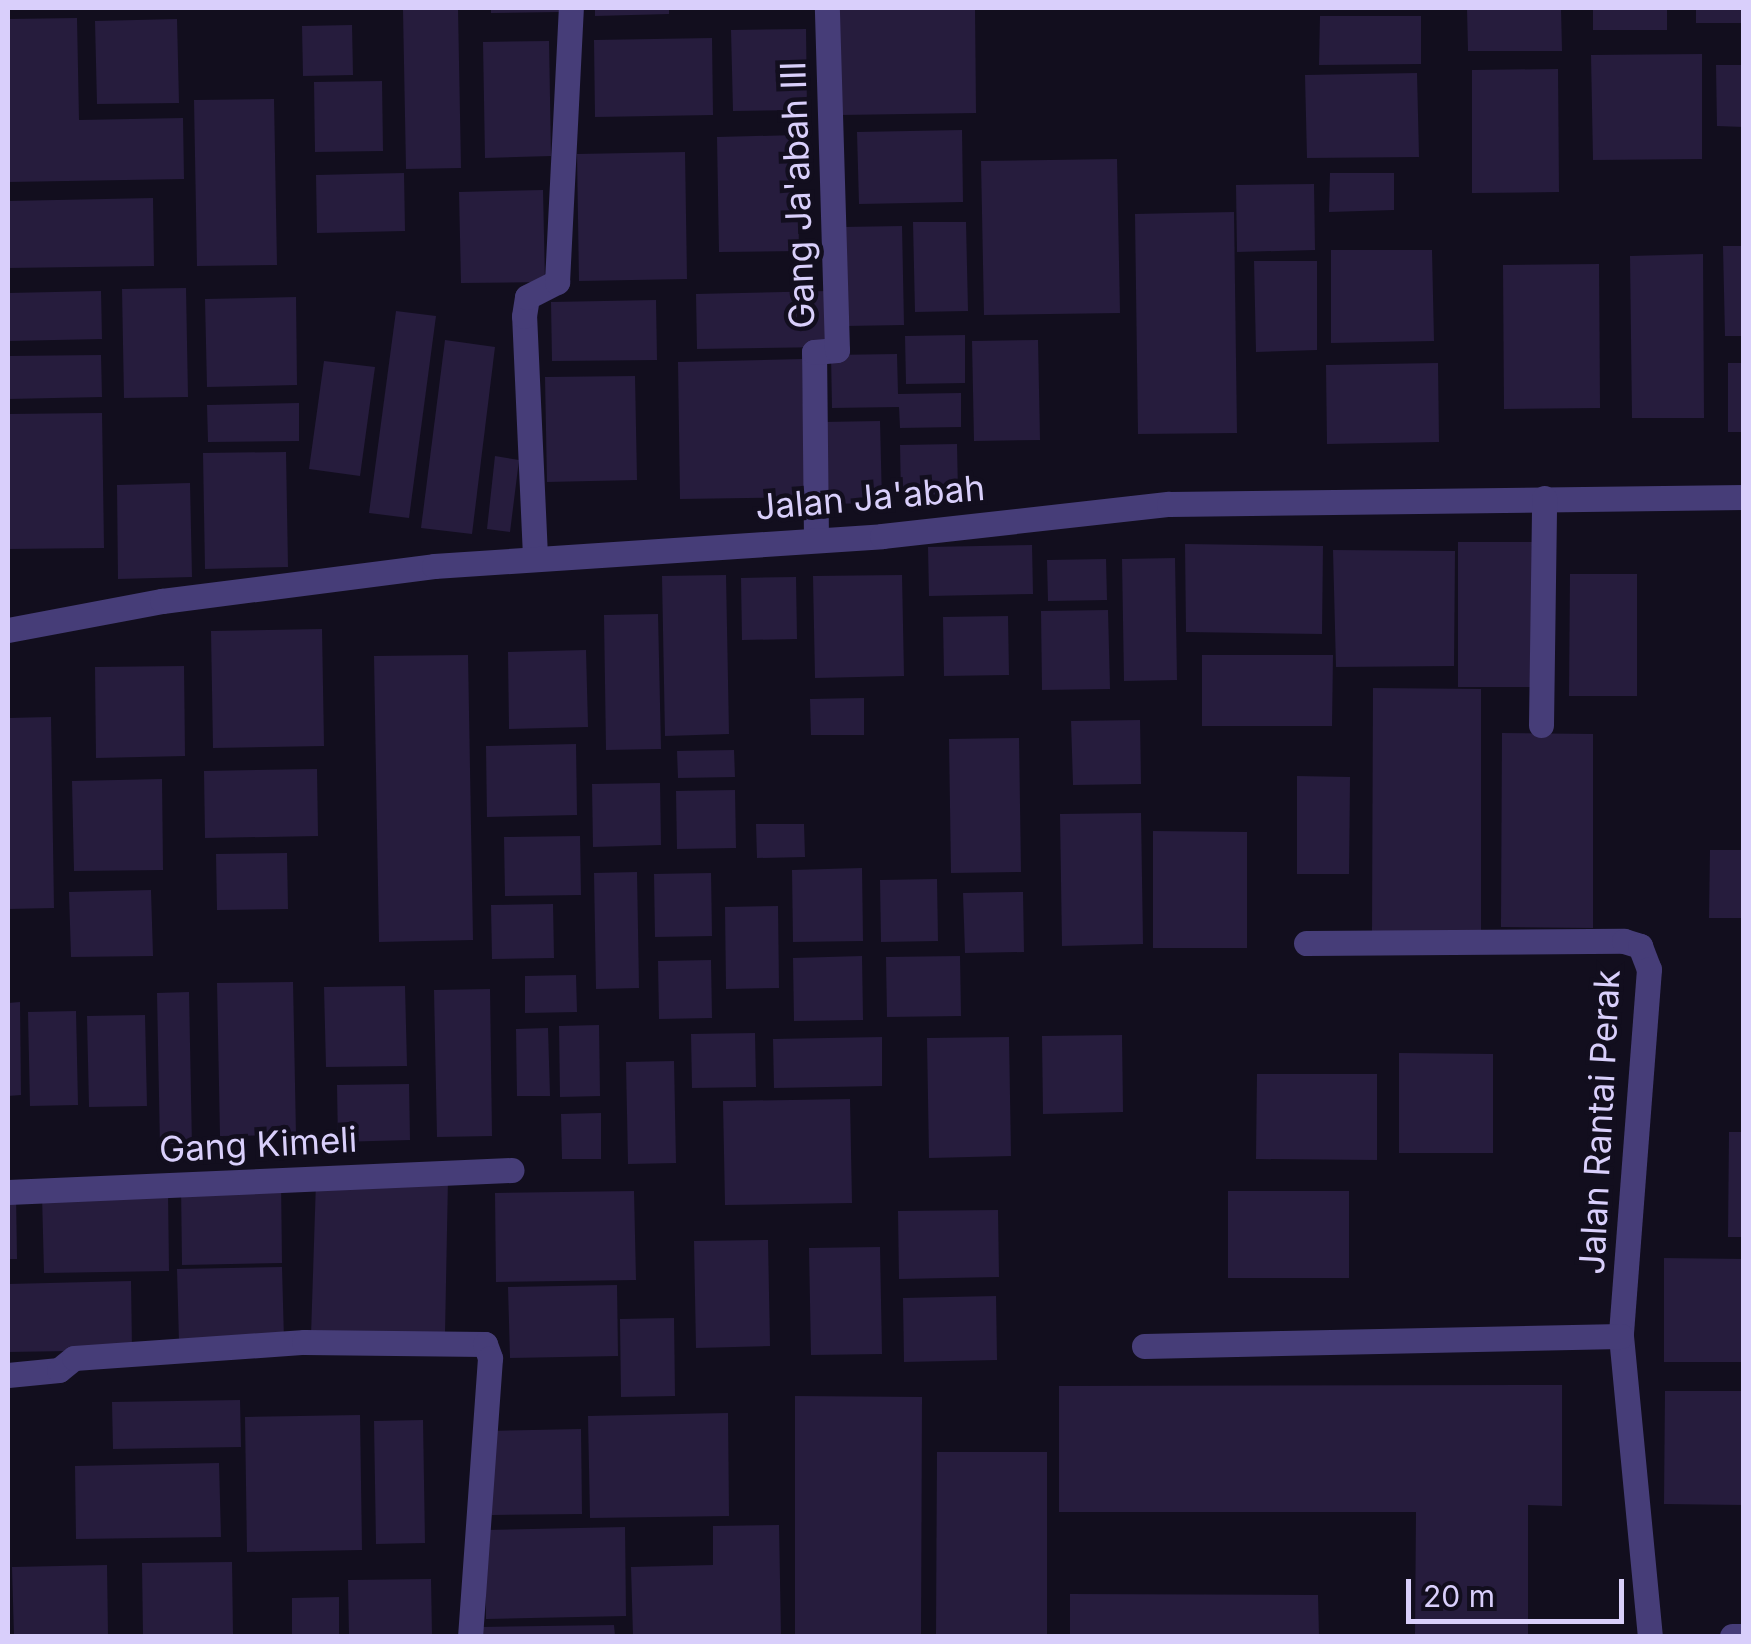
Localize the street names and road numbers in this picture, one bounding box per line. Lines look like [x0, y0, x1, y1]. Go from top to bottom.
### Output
street label: Gang Ja'abah III [771, 61, 823, 329]
street label: Jalan Ja'abah [754, 466, 986, 528]
street label: Jalan Rantai Perak [1570, 969, 1628, 1275]
street label: Gang Kimeli [158, 1118, 358, 1170]

